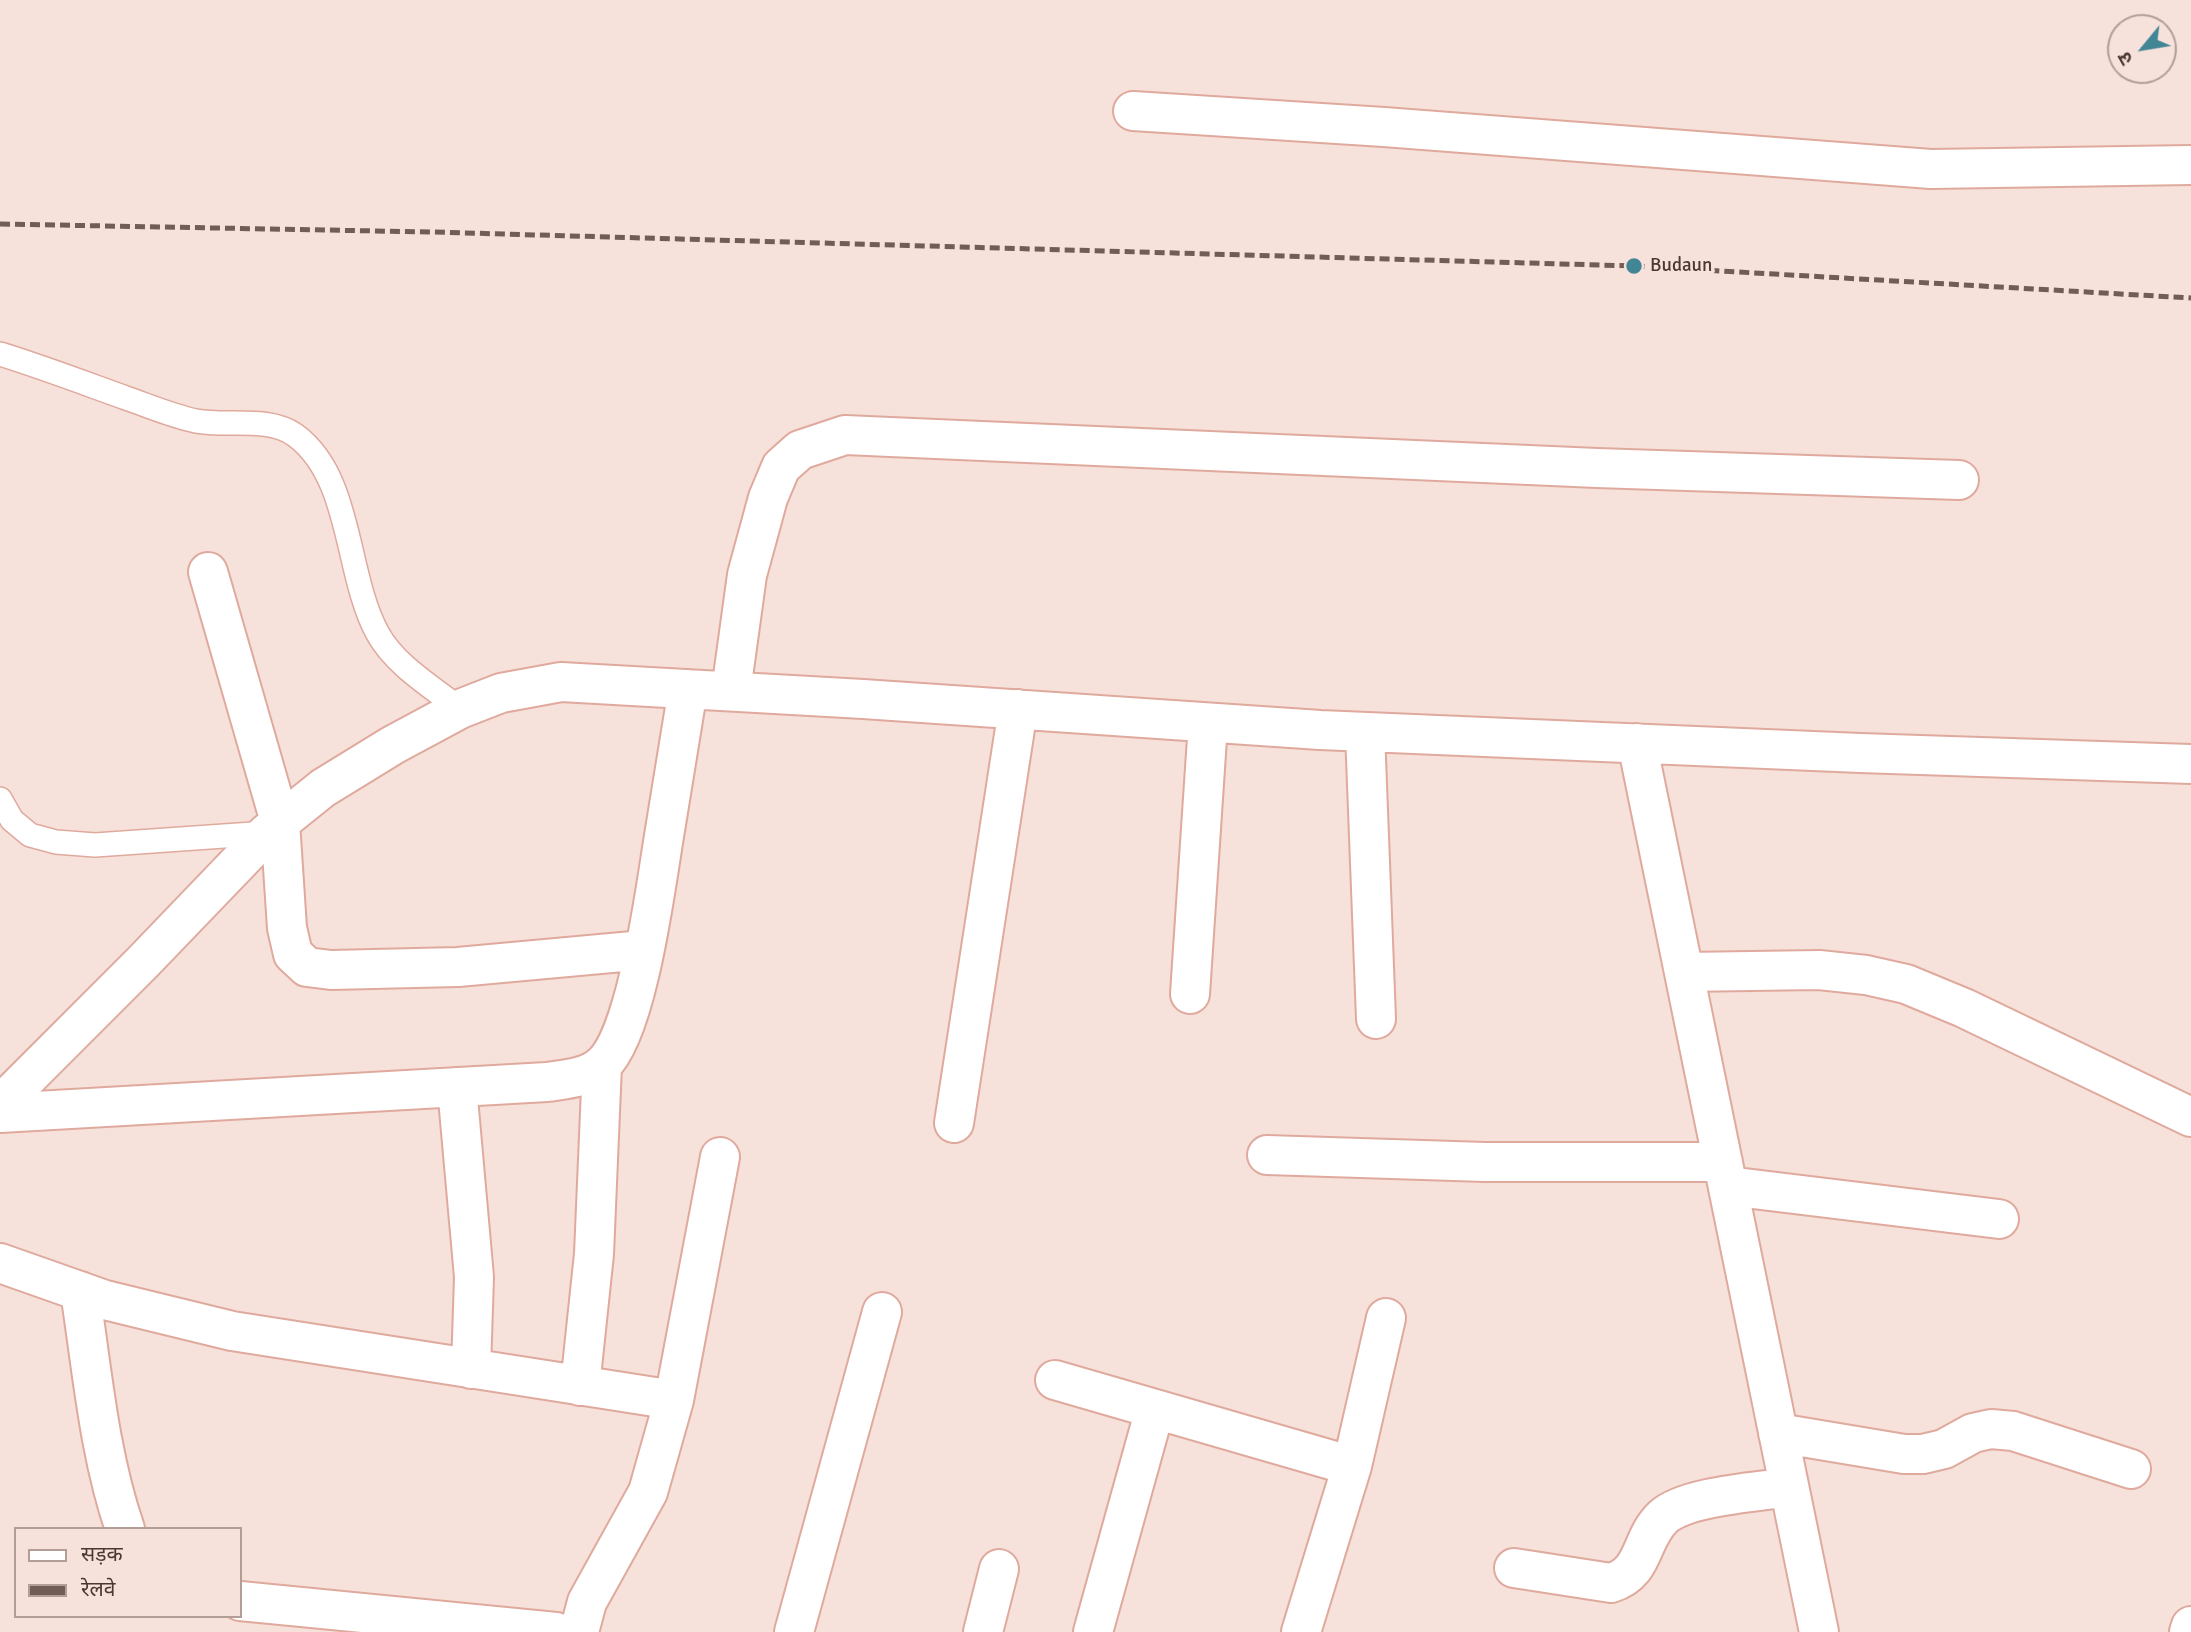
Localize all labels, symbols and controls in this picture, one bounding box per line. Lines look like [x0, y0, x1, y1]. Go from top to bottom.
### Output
north arrow [2107, 14, 2177, 84]
text: उ [2112, 48, 2139, 69]
place label: Budaun [1650, 255, 1712, 277]
marker: Budaun [1624, 256, 1644, 276]
legend [14, 1527, 242, 1618]
text: सड़क [81, 1541, 123, 1567]
text: रेलवे [81, 1576, 116, 1602]

